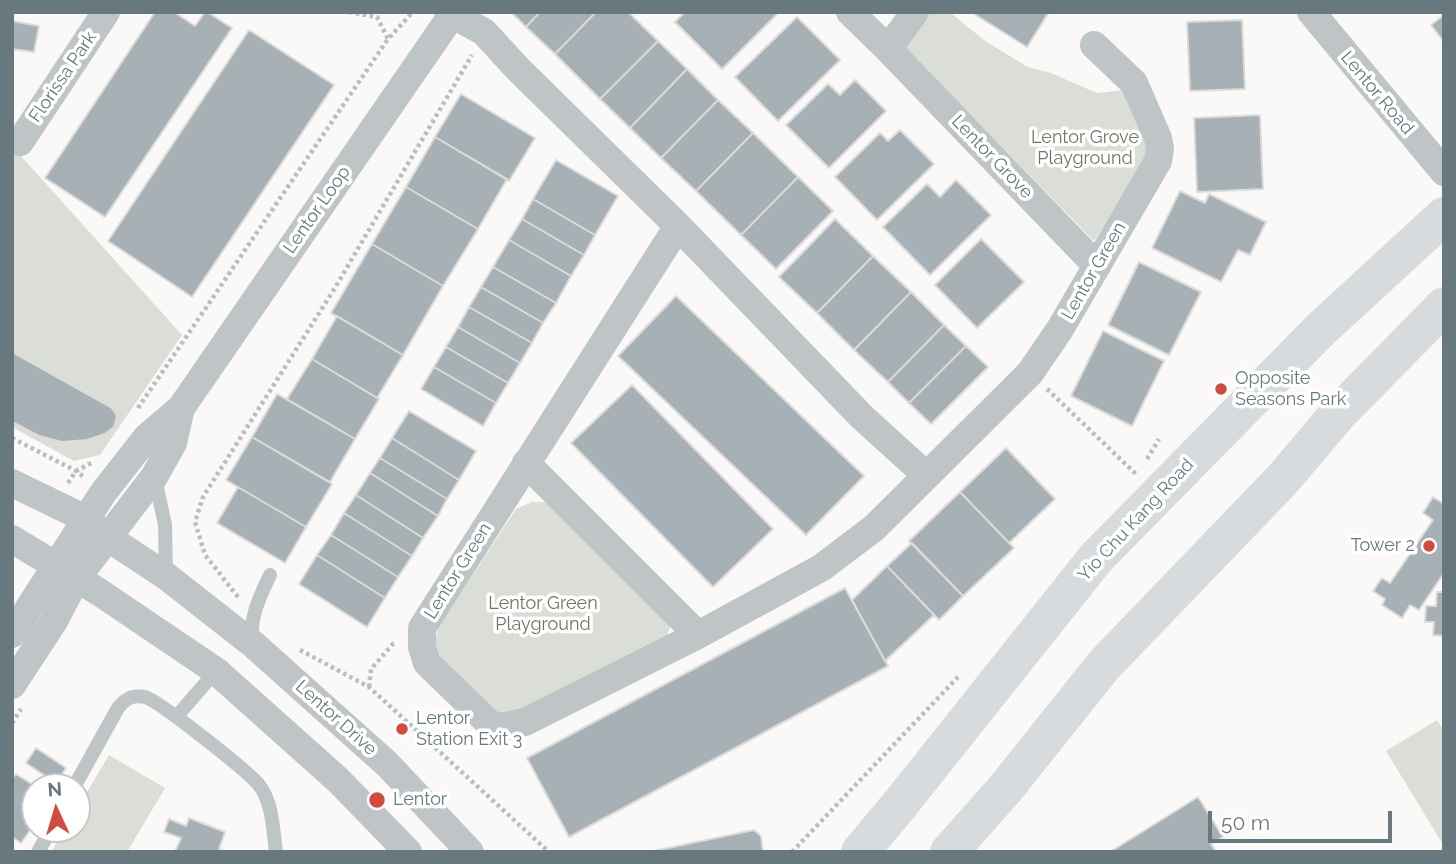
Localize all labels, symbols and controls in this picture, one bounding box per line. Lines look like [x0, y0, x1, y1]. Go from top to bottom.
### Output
street label: Florissa Park [25, 27, 101, 127]
street label: Lentor Road [1336, 47, 1418, 139]
street label: Lentor Grove [947, 111, 1037, 203]
park label: Lentor Grove Playground [1031, 127, 1139, 170]
street label: Lentor Loop [279, 162, 355, 258]
street label: Lentor Green [1057, 218, 1131, 324]
place label: Opposite Seasons Park [1235, 368, 1346, 410]
marker: Opposite Seasons Park [1213, 381, 1229, 397]
street label: Yio Chu Kang Road [1074, 454, 1198, 586]
street label: Lentor Green [420, 519, 496, 623]
place label: Tower 2 [1350, 535, 1415, 557]
marker: Tower 2 [1421, 538, 1437, 554]
park label: Lentor Green Playground [488, 593, 598, 636]
street label: Lentor Drive [291, 676, 381, 760]
place label: Lentor Station Exit 3 [416, 708, 522, 750]
marker: Lentor Station Exit 3 [394, 721, 410, 737]
north arrow [21, 773, 91, 843]
text: N [47, 778, 63, 801]
place label: Lentor [393, 789, 447, 811]
marker: Lentor [367, 790, 387, 810]
scale bar [1211, 798, 1395, 842]
text: 50 m [1221, 810, 1270, 835]

